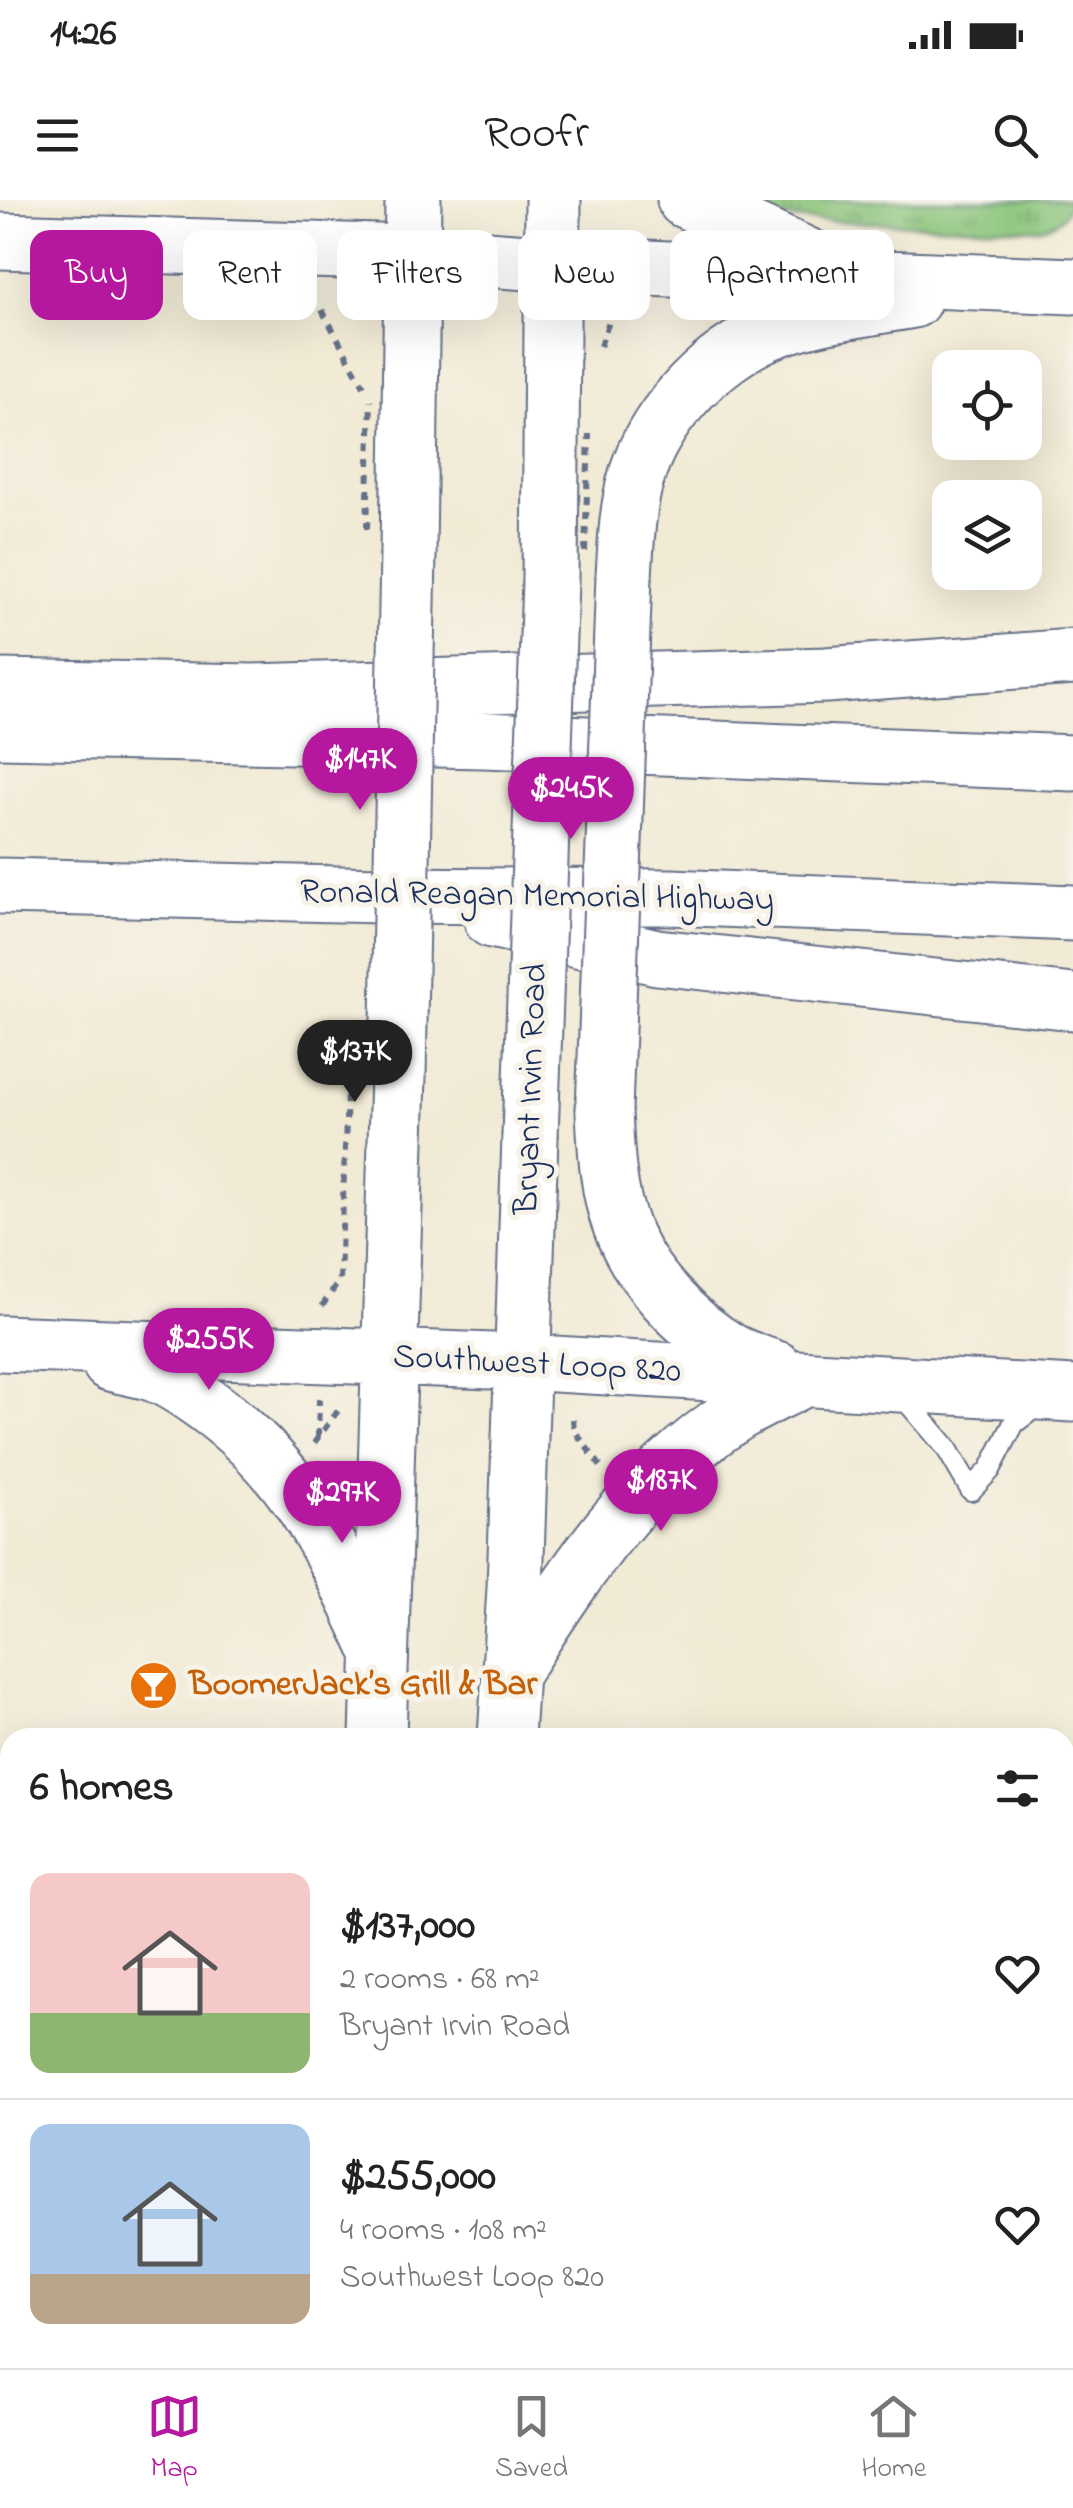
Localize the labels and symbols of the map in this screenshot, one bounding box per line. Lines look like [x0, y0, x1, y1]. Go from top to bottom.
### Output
pin: $147K [290, 728, 430, 813]
pin: $245K [501, 757, 641, 842]
street label: Ronald Reagan Memorial Highway [299, 867, 775, 927]
street label: Bryant Irvin Road [502, 962, 562, 1217]
pin: $137K [285, 1020, 425, 1105]
pin: $255K [139, 1308, 279, 1393]
street label: Southwest Loop 820 [392, 1332, 682, 1398]
pin: $187K [591, 1449, 731, 1534]
pin: $297K [272, 1461, 412, 1546]
bar icon: BoomerJack’s Grill & Bar [128, 1659, 180, 1711]
place label: BoomerJack’s Grill & Bar [187, 1660, 539, 1711]

